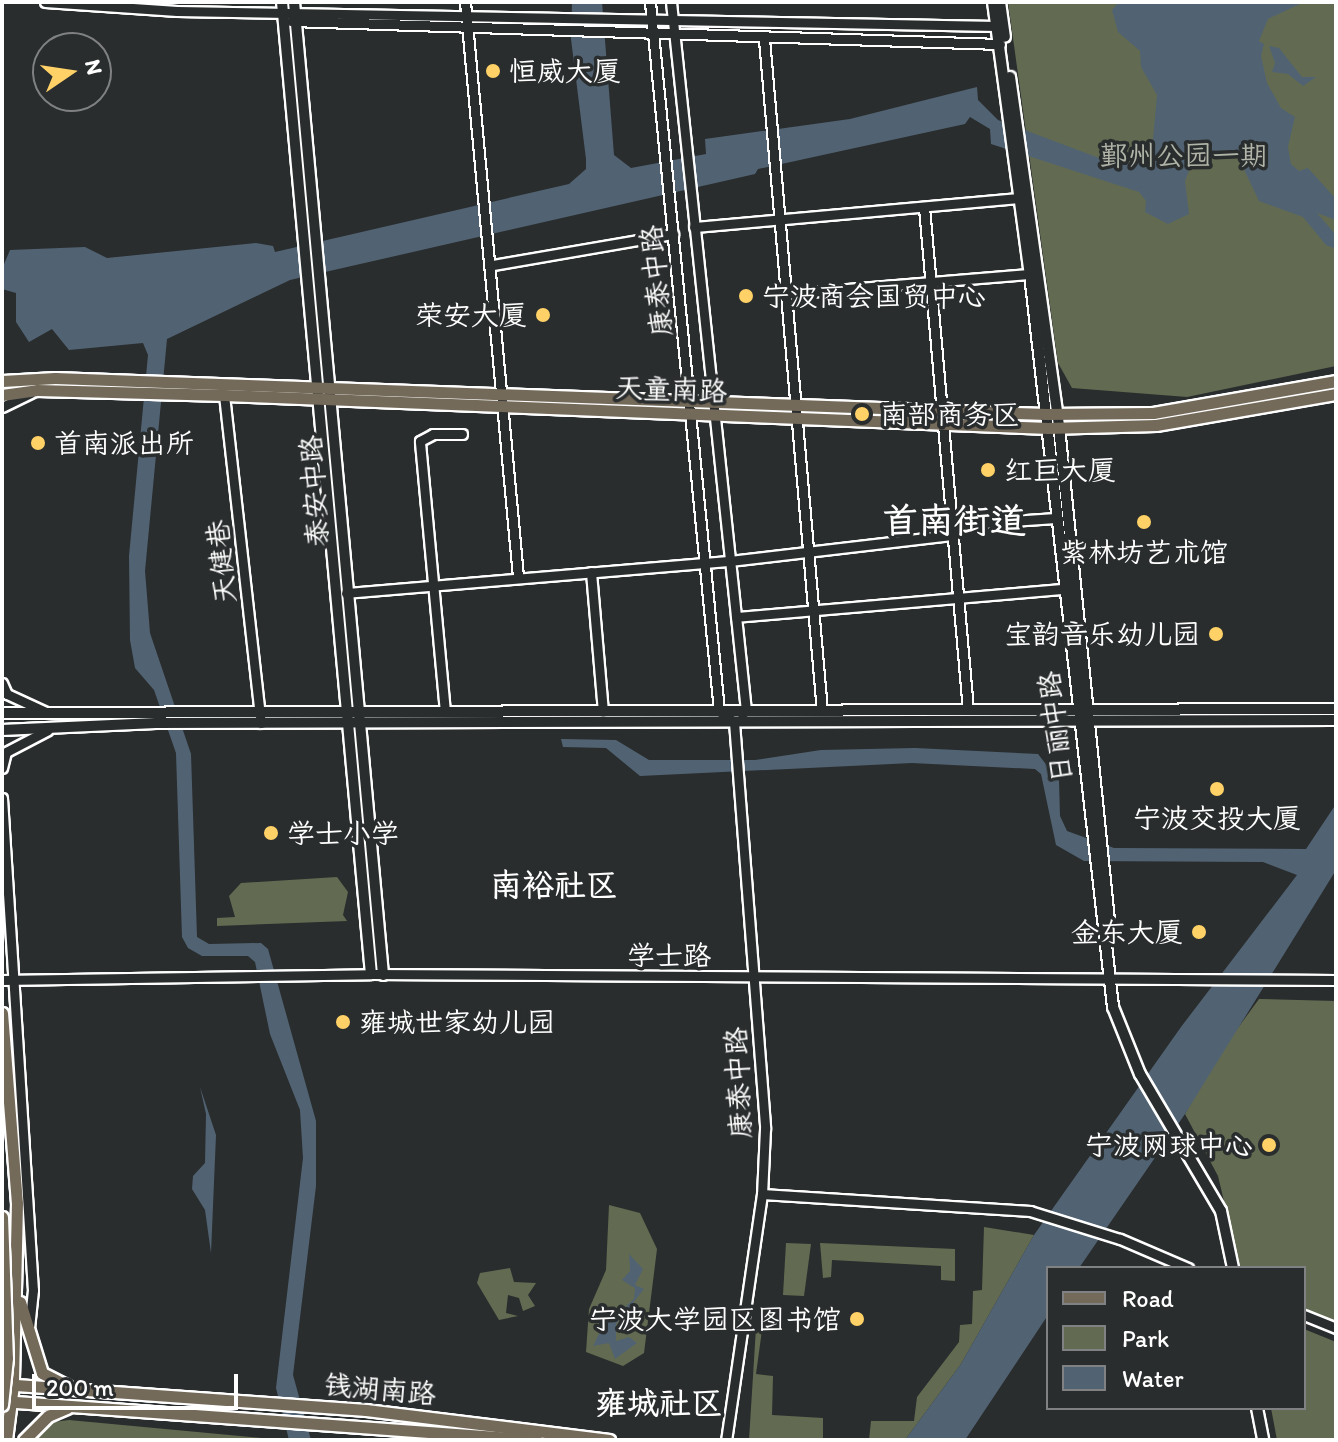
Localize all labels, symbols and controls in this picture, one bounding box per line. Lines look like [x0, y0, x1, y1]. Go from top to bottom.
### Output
north arrow [32, 32, 112, 112]
place label: 恒威大厦 [509, 54, 621, 88]
text: N [79, 57, 109, 77]
marker: 恒威大厦 [484, 62, 502, 80]
park label: 鄞州公园一期 [1100, 138, 1268, 172]
street label: 康泰中路 [633, 224, 679, 338]
place label: 宁波商会国贸中心 [762, 279, 986, 313]
marker: 宁波商会国贸中心 [737, 287, 755, 305]
place label: 荣安大厦 [415, 298, 527, 332]
marker: 荣安大厦 [534, 306, 552, 324]
street label: 天童南路 [614, 370, 728, 408]
place label: 南部商务区 [880, 397, 1020, 431]
marker: 南部商务区 [851, 403, 873, 425]
place label: 首南派出所 [54, 426, 194, 460]
marker: 首南派出所 [29, 434, 47, 452]
street label: 泰安中路 [293, 434, 335, 548]
place label: 红巨大厦 [1004, 453, 1116, 487]
marker: 红巨大厦 [979, 461, 997, 479]
district label: 首南街道 [882, 499, 1026, 543]
marker: 紫林坊艺术馆 [1135, 513, 1153, 531]
street label: 天健巷 [200, 518, 242, 606]
place label: 紫林坊艺术馆 [1060, 535, 1228, 569]
place label: 宝韵音乐幼儿园 [1004, 617, 1200, 651]
marker: 宝韵音乐幼儿园 [1207, 625, 1225, 643]
street label: 日丽中路 [1032, 669, 1078, 785]
marker: 宁波交投大厦 [1208, 780, 1226, 798]
place label: 宁波交投大厦 [1133, 801, 1301, 835]
place label: 学士小学 [287, 816, 399, 850]
marker: 学士小学 [262, 824, 280, 842]
district label: 南裕社区 [490, 866, 618, 904]
place label: 金东大厦 [1071, 915, 1183, 949]
marker: 金东大厦 [1190, 923, 1208, 941]
street label: 学士路 [627, 938, 711, 972]
place label: 雍城世家幼儿园 [359, 1005, 555, 1039]
marker: 雍城世家幼儿园 [334, 1013, 352, 1031]
street label: 康泰中路 [718, 1026, 758, 1140]
place label: 宁波网球中心 [1085, 1128, 1253, 1162]
marker: 宁波网球中心 [1260, 1136, 1278, 1154]
legend [1046, 1266, 1306, 1410]
text: Road [1122, 1284, 1174, 1313]
place label: 宁波大学园区图书馆 [589, 1302, 841, 1336]
marker: 宁波大学园区图书馆 [848, 1310, 866, 1328]
text: Park [1122, 1324, 1169, 1353]
scale bar [36, 1358, 242, 1408]
text: Water [1122, 1364, 1184, 1393]
street label: 钱湖南路 [323, 1367, 437, 1411]
text: 200 m [46, 1373, 114, 1402]
district label: 雍城社区 [595, 1384, 723, 1422]

